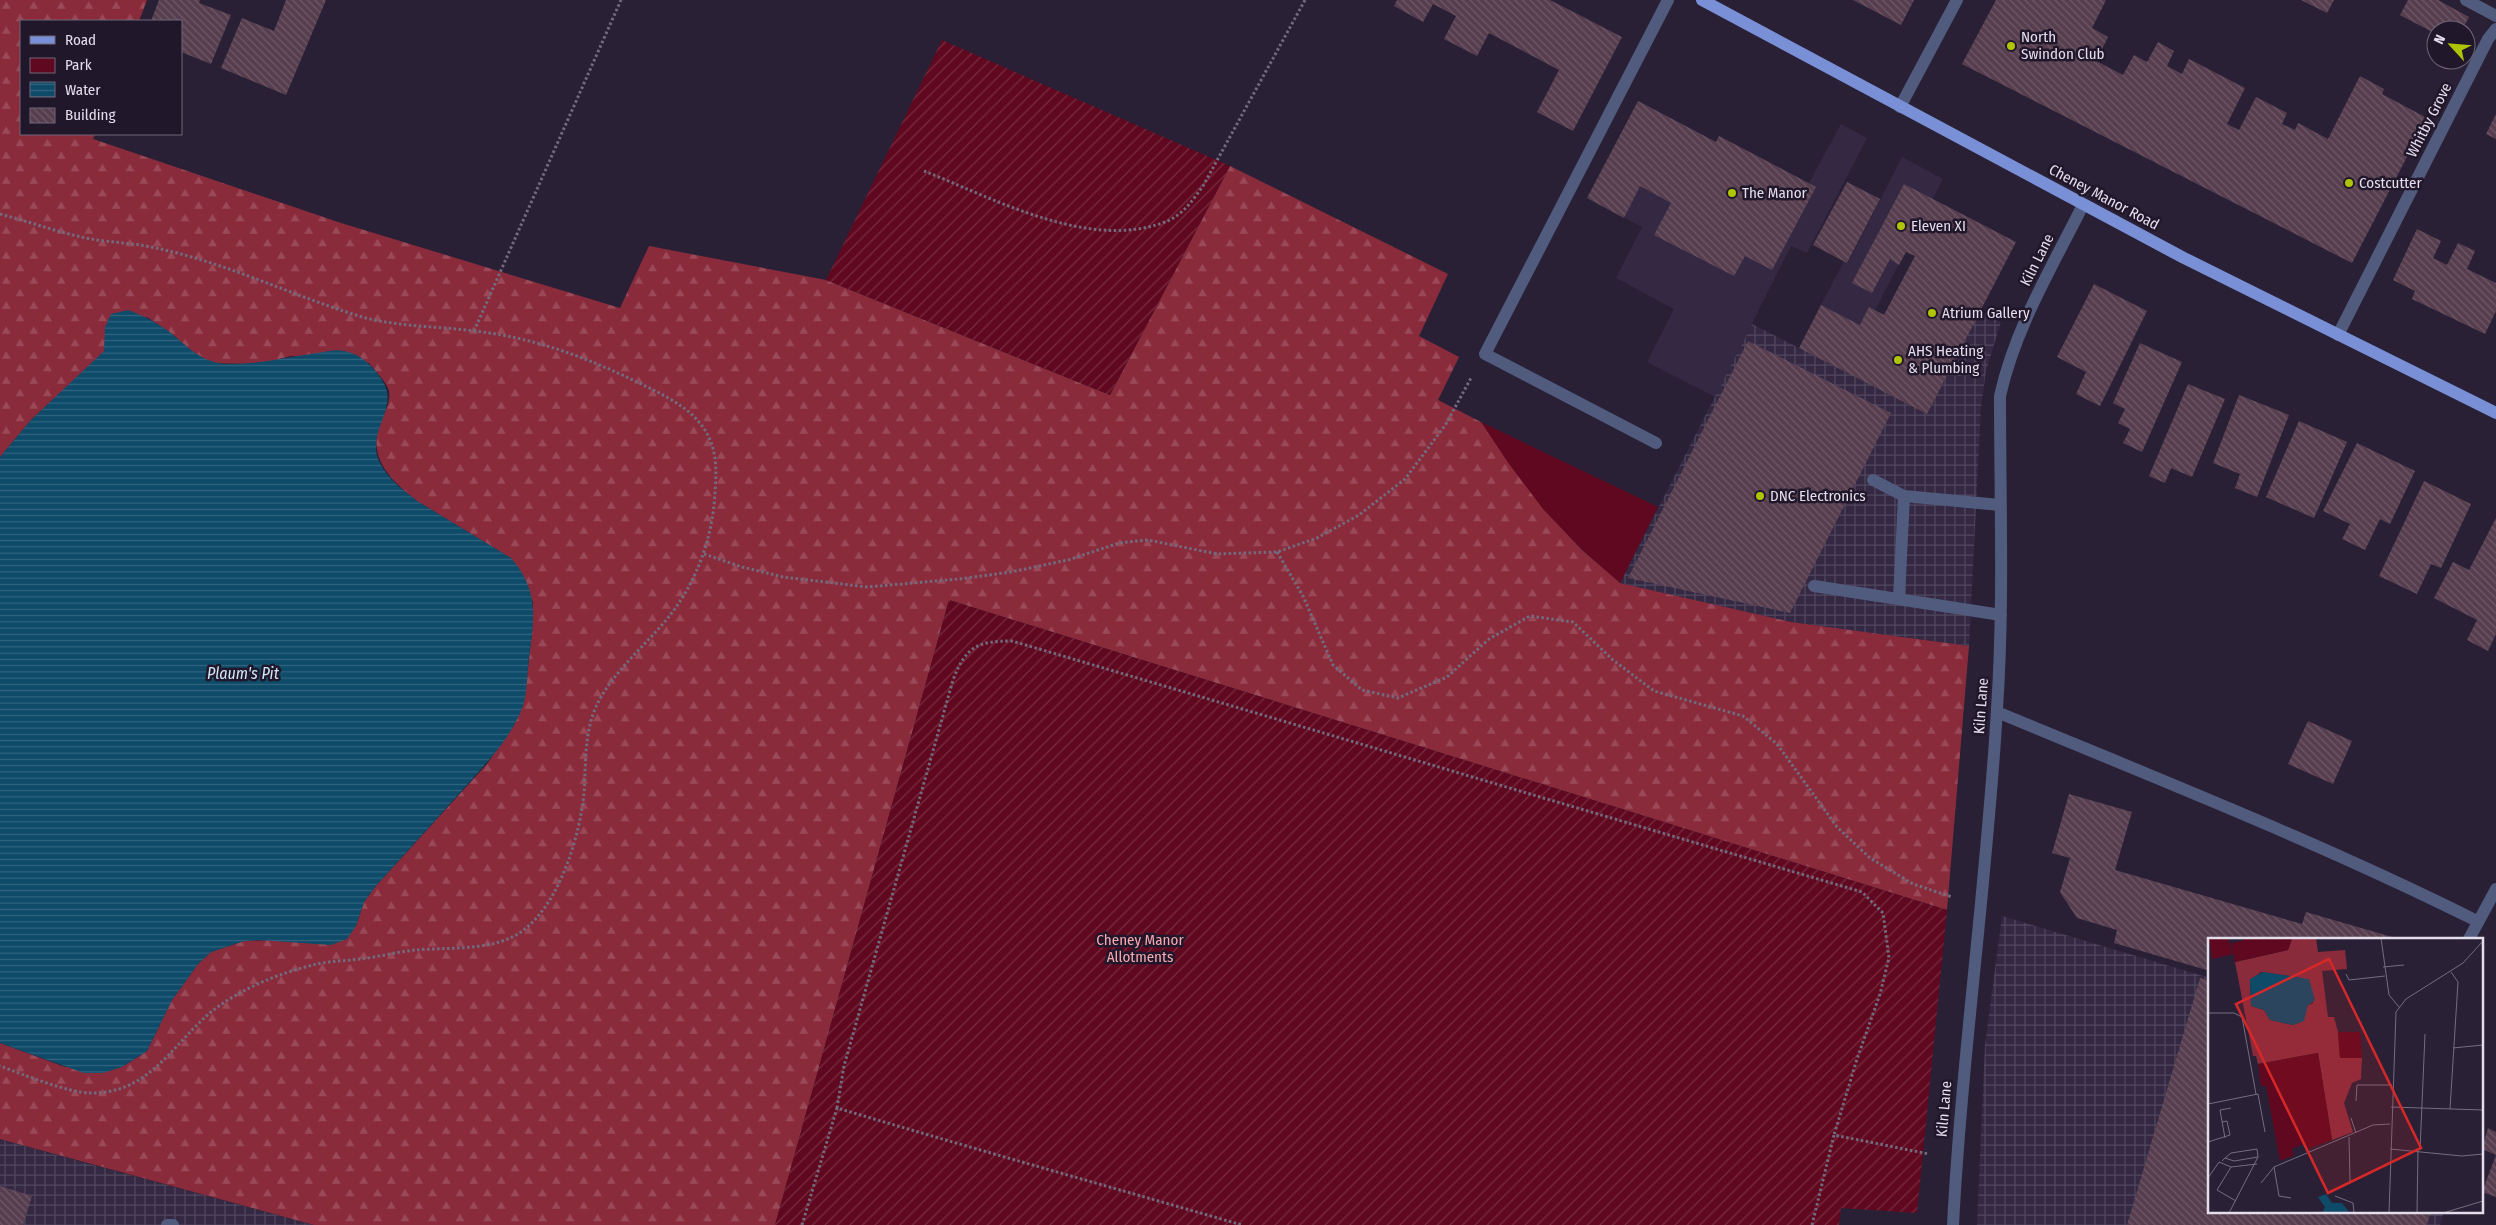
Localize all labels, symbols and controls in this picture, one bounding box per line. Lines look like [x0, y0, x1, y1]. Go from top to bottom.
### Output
legend [20, 20, 182, 135]
north arrow [2426, 20, 2476, 70]
place label: North Swindon Club [2021, 28, 2105, 63]
text: Road [65, 31, 96, 49]
text: N [2430, 32, 2449, 47]
marker: North Swindon Club [2005, 40, 2017, 52]
text: Park [65, 56, 92, 74]
street label: Whitby Grove [2403, 80, 2455, 160]
text: Water [65, 81, 101, 99]
text: Building [65, 106, 116, 124]
street label: Cheney Manor Road [2046, 160, 2162, 234]
place label: Costcutter [2359, 174, 2422, 192]
marker: Costcutter [2343, 177, 2355, 189]
place label: The Manor [1742, 184, 1808, 202]
marker: The Manor [1726, 187, 1738, 199]
place label: Eleven XI [1911, 217, 1966, 235]
marker: Eleven XI [1895, 220, 1907, 232]
street label: Kiln Lane [2016, 231, 2058, 289]
place label: Atrium Gallery [1942, 304, 2030, 322]
marker: Atrium Gallery [1926, 307, 1938, 319]
place label: AHS Heating & Plumbing [1908, 342, 1983, 377]
marker: AHS Heating & Plumbing [1892, 354, 1904, 366]
place label: DNC Electronics [1770, 487, 1866, 505]
marker: DNC Electronics [1754, 490, 1766, 502]
water label: Plaum's Pit [207, 664, 280, 683]
street label: Kiln Lane [1970, 677, 1992, 735]
park label: Cheney Manor Allotments [1096, 931, 1184, 966]
inset map [2208, 938, 2484, 1212]
street label: Kiln Lane [1933, 1080, 1955, 1138]

